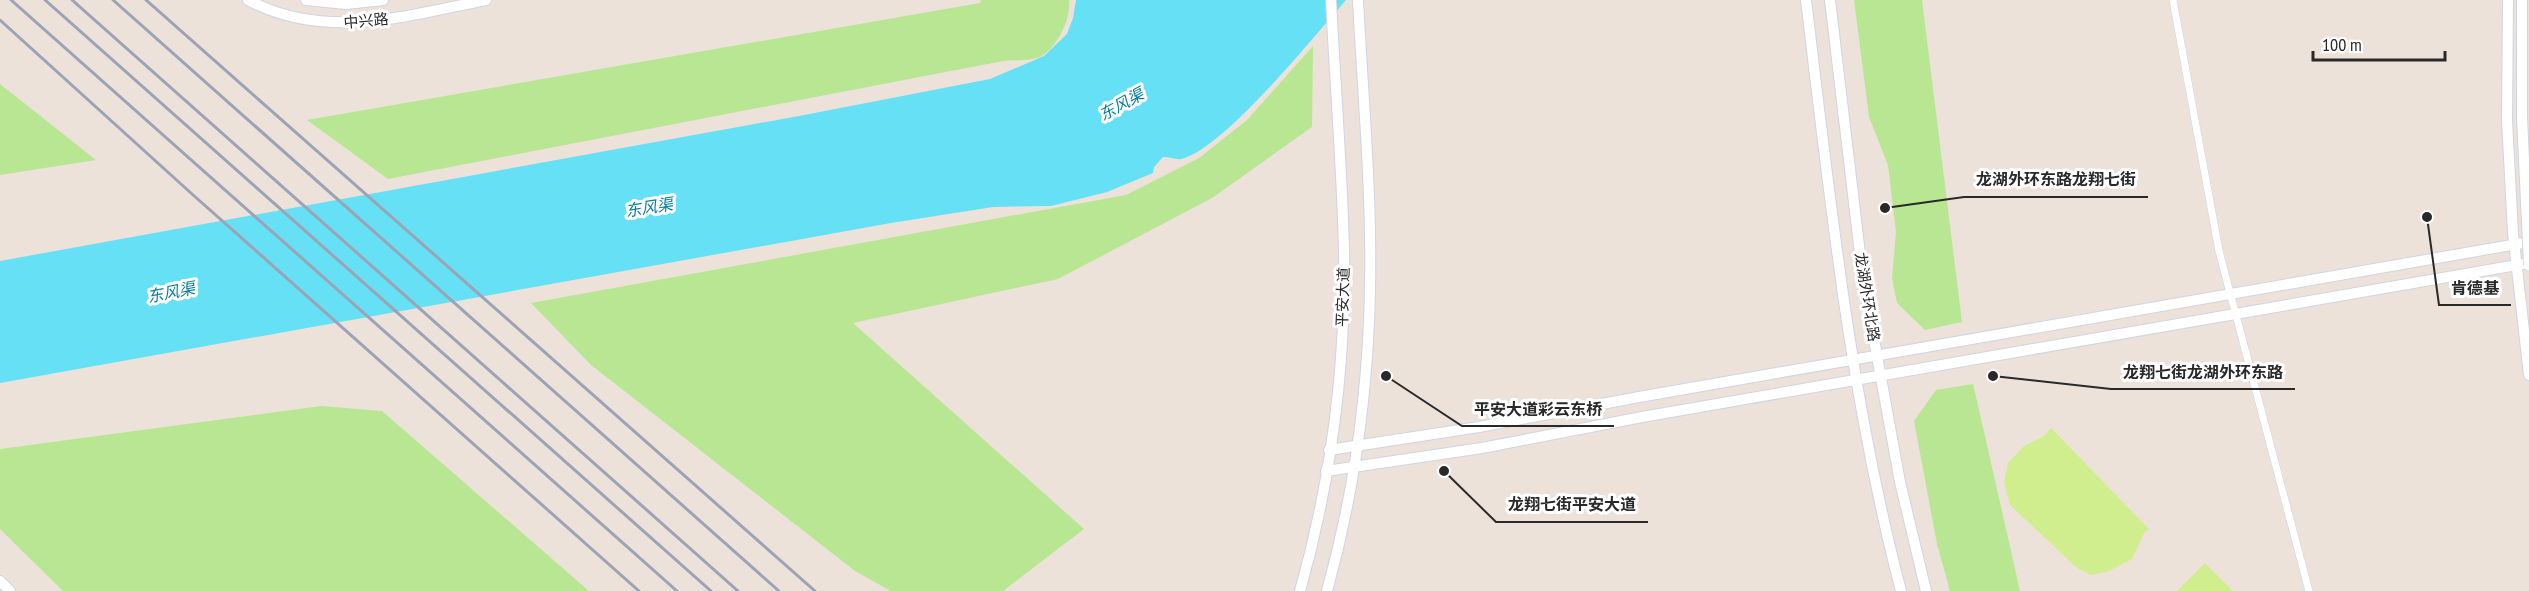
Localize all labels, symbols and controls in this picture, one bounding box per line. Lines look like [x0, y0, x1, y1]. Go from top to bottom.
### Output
street label: 中兴路 [343, 9, 389, 32]
scale bar [2313, 24, 2445, 62]
text: 100 m [2322, 33, 2362, 56]
water label: 东风渠 [1095, 83, 1149, 124]
callout: 龙湖外环东路龙翔七街 [1964, 163, 2148, 197]
text: 龙湖外环东路龙翔七街 [1976, 169, 2136, 189]
water label: 东风渠 [624, 193, 676, 221]
street label: 龙湖外环北路 [1851, 251, 1884, 343]
street label: 平安大道 [1332, 267, 1353, 327]
callout: 肯德基 [2439, 271, 2511, 305]
water label: 东风渠 [146, 277, 198, 306]
text: 肯德基 [2451, 278, 2500, 298]
callout: 龙翔七街龙湖外环东路 [2111, 355, 2295, 389]
text: 龙翔七街龙湖外环东路 [2123, 362, 2283, 382]
callout: 平安大道彩云东桥 [1462, 392, 1614, 426]
text: 平安大道彩云东桥 [1474, 399, 1603, 419]
callout: 龙翔七街平安大道 [1496, 488, 1648, 522]
text: 龙翔七街平安大道 [1508, 494, 1636, 514]

